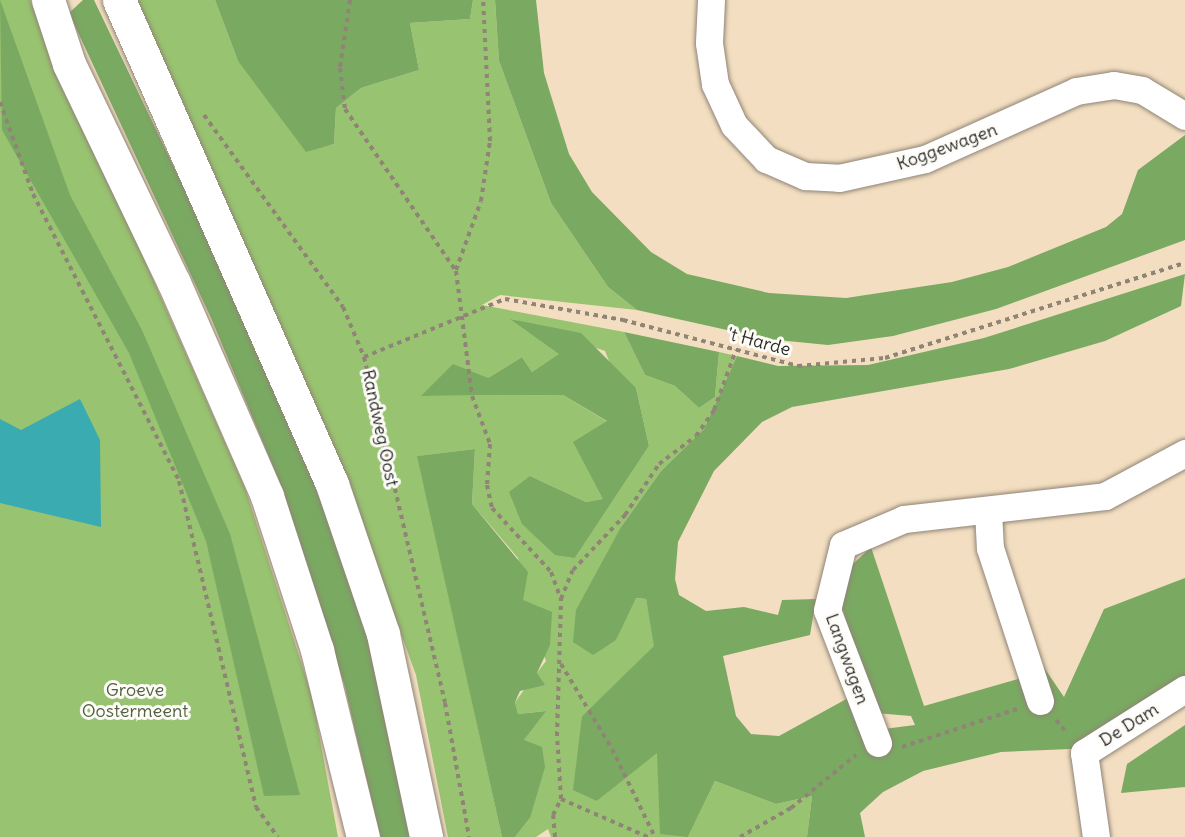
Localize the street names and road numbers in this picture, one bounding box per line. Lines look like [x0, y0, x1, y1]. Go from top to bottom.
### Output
street label: Koggewagen [894, 119, 1000, 175]
street label: 't Harde [725, 323, 793, 361]
street label: Randweg Oost [357, 367, 403, 489]
street label: Langwagen [821, 611, 873, 707]
street label: De Dam [1095, 698, 1163, 752]

